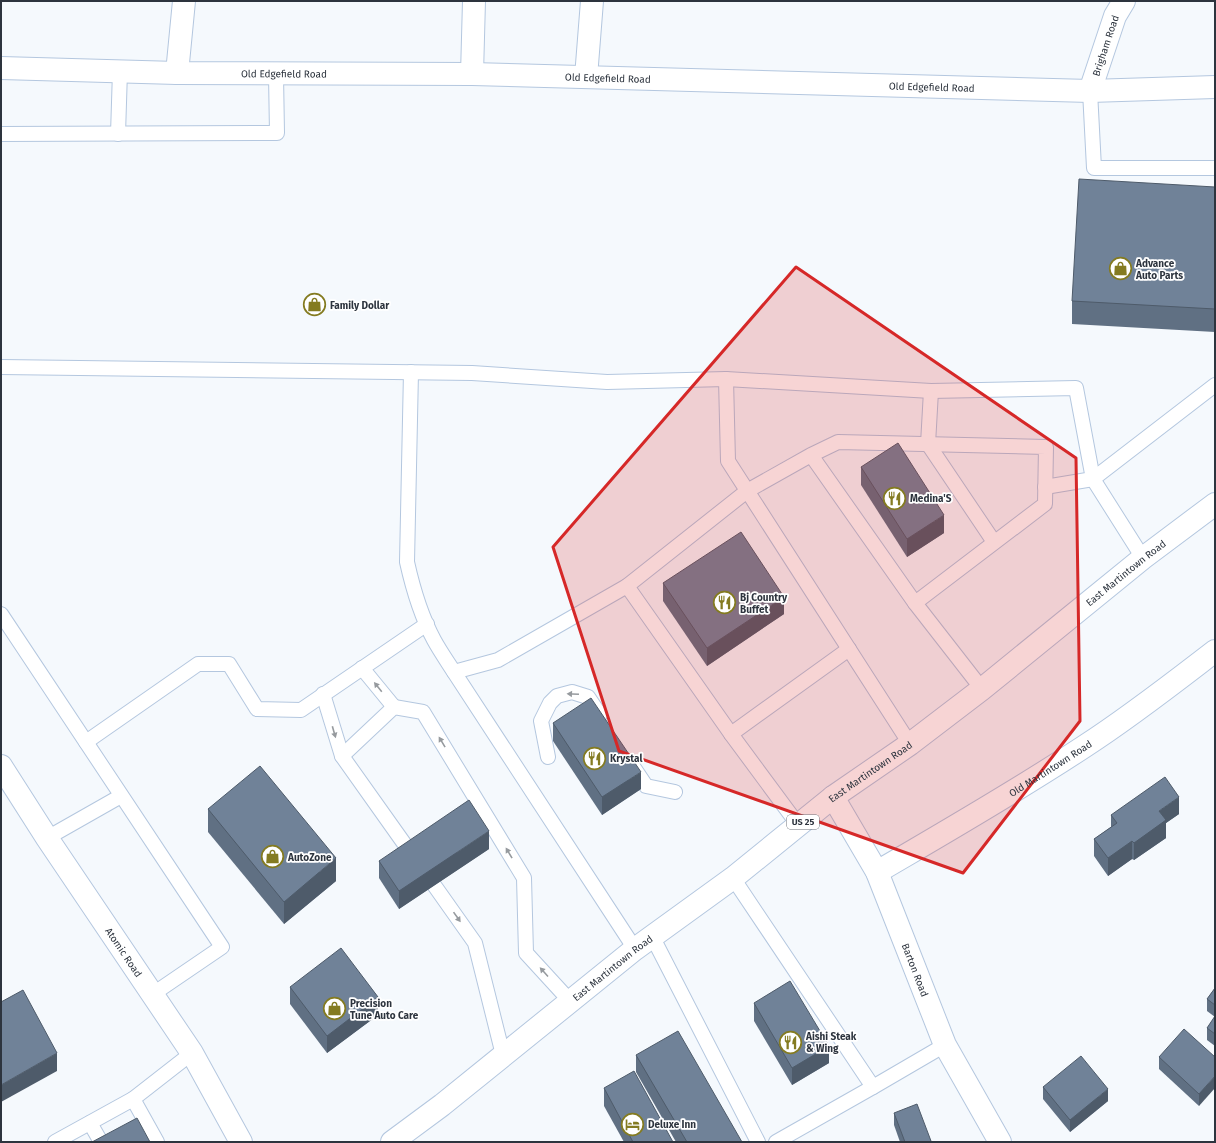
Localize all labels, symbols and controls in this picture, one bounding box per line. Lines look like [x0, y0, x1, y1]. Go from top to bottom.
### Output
street label: Brigham Road [1090, 14, 1122, 78]
street label: Old Edgefield Road [241, 68, 327, 81]
street label: Old Edgefield Road [565, 72, 651, 86]
street label: Old Edgefield Road [889, 80, 975, 95]
shop icon: Advance Auto Parts [1107, 256, 1133, 282]
place label: Advance Auto Parts [1135, 258, 1183, 282]
shop icon: Family Dollar [302, 292, 328, 318]
place label: Family Dollar [330, 300, 390, 312]
restaurant icon: Medina'S [882, 485, 908, 511]
place label: Medina'S [910, 493, 952, 505]
street label: East Martintown Road [1084, 538, 1169, 609]
restaurant icon: Bj Country Buffet [711, 590, 737, 616]
place label: Bj Country Buffet [740, 592, 788, 616]
one-way arrow [374, 682, 383, 693]
one-way arrow [566, 691, 579, 697]
one-way arrow [331, 726, 337, 738]
one-way arrow [438, 736, 445, 748]
street label: Old Martintown Road [1007, 738, 1095, 800]
street label: East Martintown Road [826, 739, 915, 805]
restaurant icon: Krystal [581, 745, 607, 771]
place label: Krystal [610, 753, 642, 765]
road number: US 25 [787, 815, 819, 829]
shop icon: AutoZone [259, 844, 285, 870]
one-way arrow [506, 847, 513, 859]
place label: AutoZone [287, 852, 332, 864]
one-way arrow [453, 912, 461, 922]
street label: Atomic Road [102, 926, 144, 980]
street label: East Martintown Road [570, 933, 655, 1004]
street label: Barton Road [899, 942, 930, 999]
one-way arrow [539, 967, 549, 977]
shop icon: Precision Tune Auto Care [321, 996, 347, 1022]
place label: Precision Tune Auto Care [350, 998, 419, 1022]
restaurant icon: Aishi Steak & Wing [778, 1029, 804, 1055]
place label: Aishi Steak & Wing [805, 1031, 857, 1055]
hotel icon: Deluxe Inn [620, 1111, 646, 1137]
place label: Deluxe Inn [648, 1119, 696, 1131]

